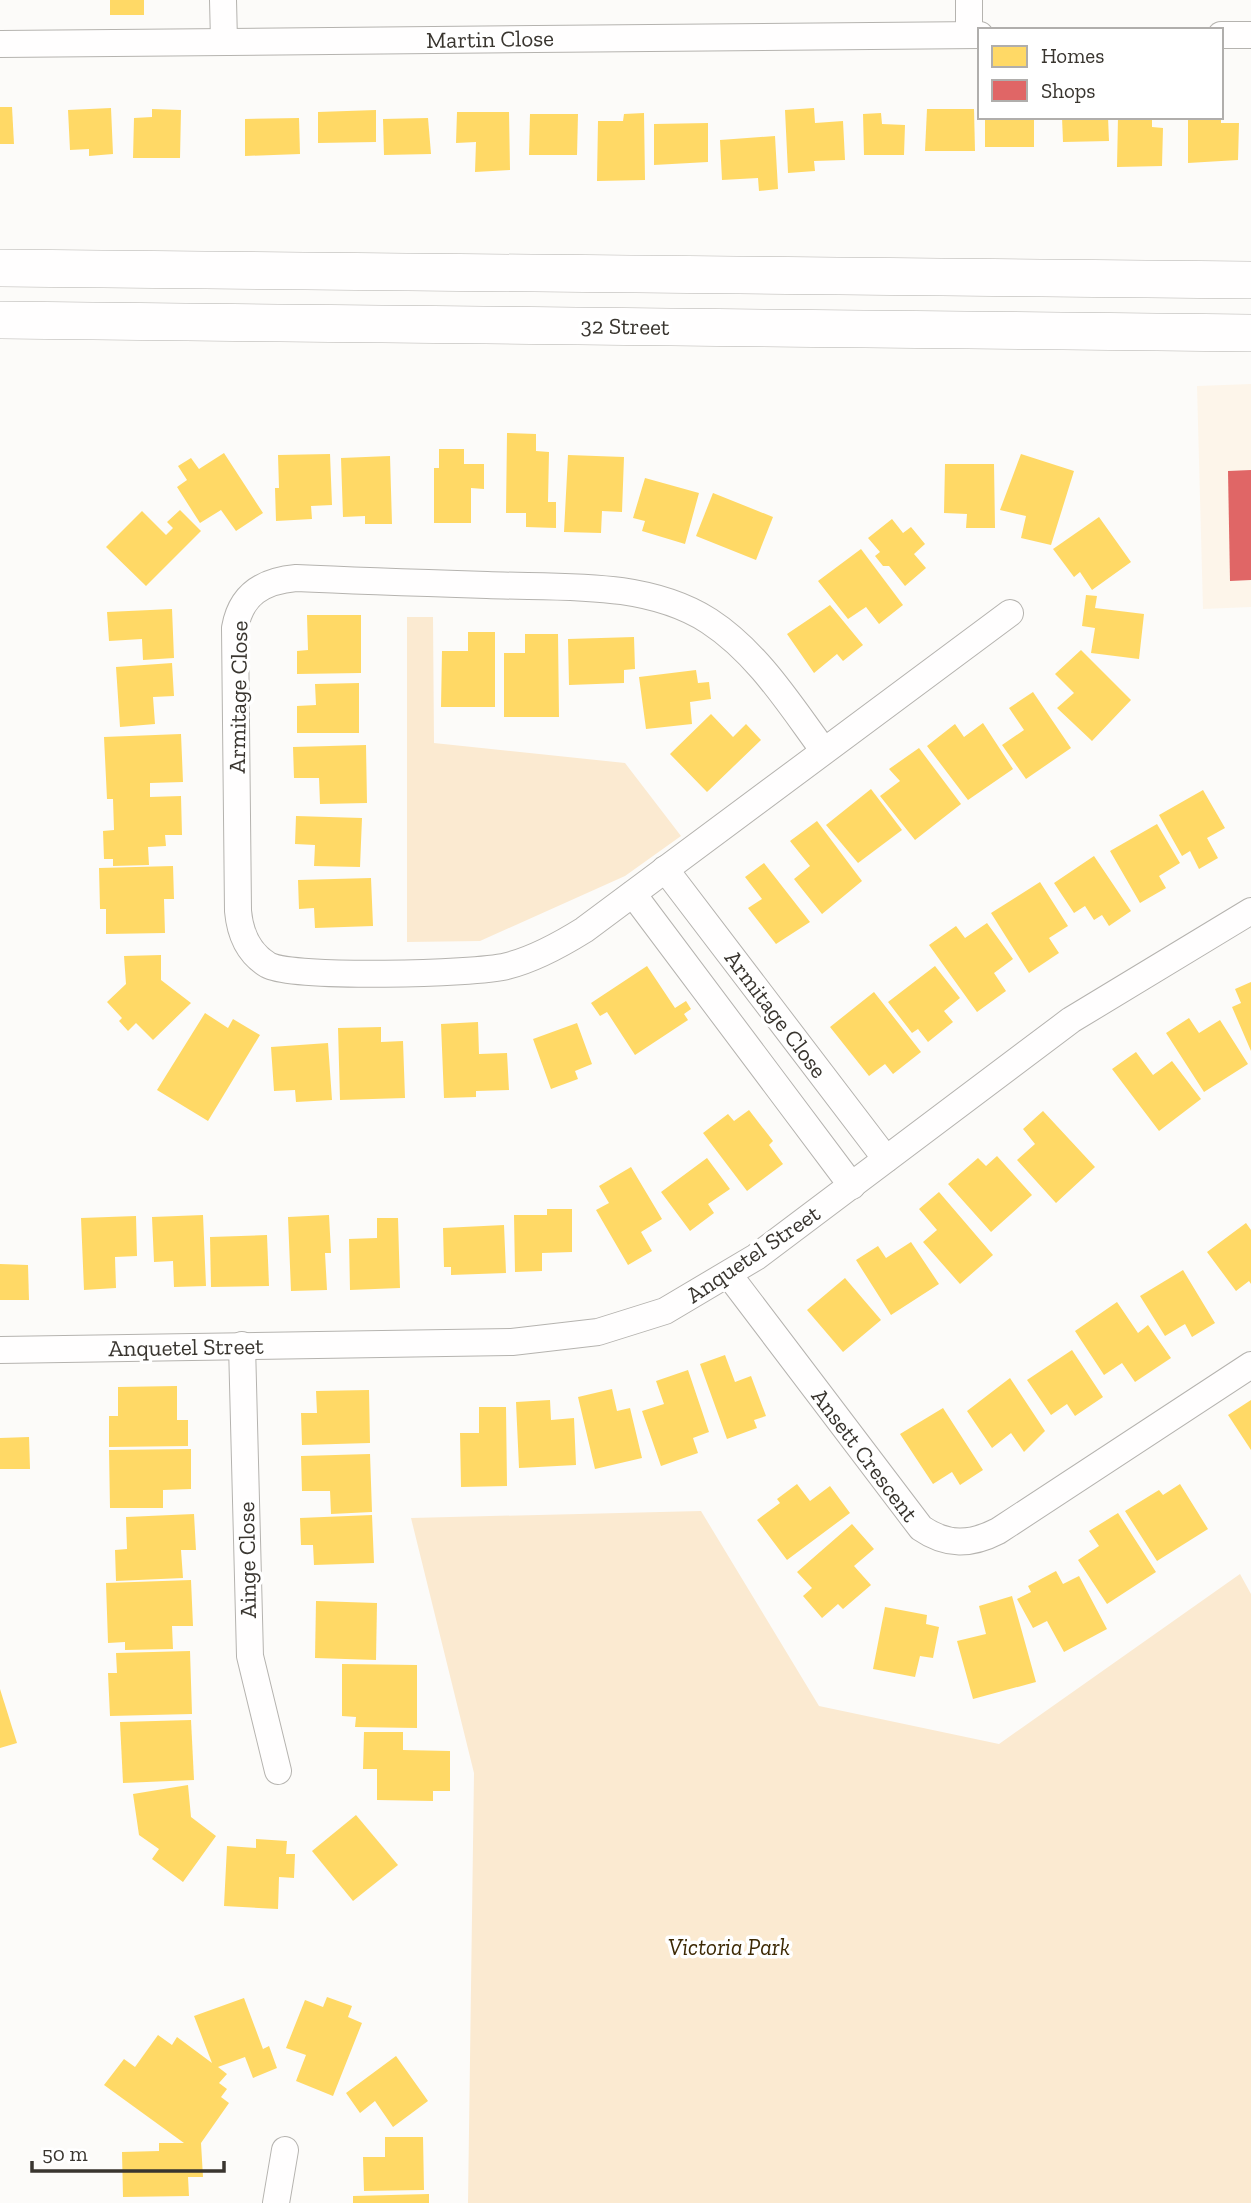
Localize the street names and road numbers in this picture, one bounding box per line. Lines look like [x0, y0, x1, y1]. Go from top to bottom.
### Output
street label: Martin Close [426, 24, 554, 54]
street label: 32 Street [580, 311, 670, 341]
street label: Armitage Close [223, 620, 253, 774]
street label: Armitage Close [719, 945, 833, 1083]
street label: Anquetel Street [681, 1199, 826, 1309]
street label: Anquetel Street [108, 1332, 264, 1362]
street label: Ansett Crescent [806, 1383, 925, 1528]
street label: Ainge Close [232, 1501, 262, 1619]

